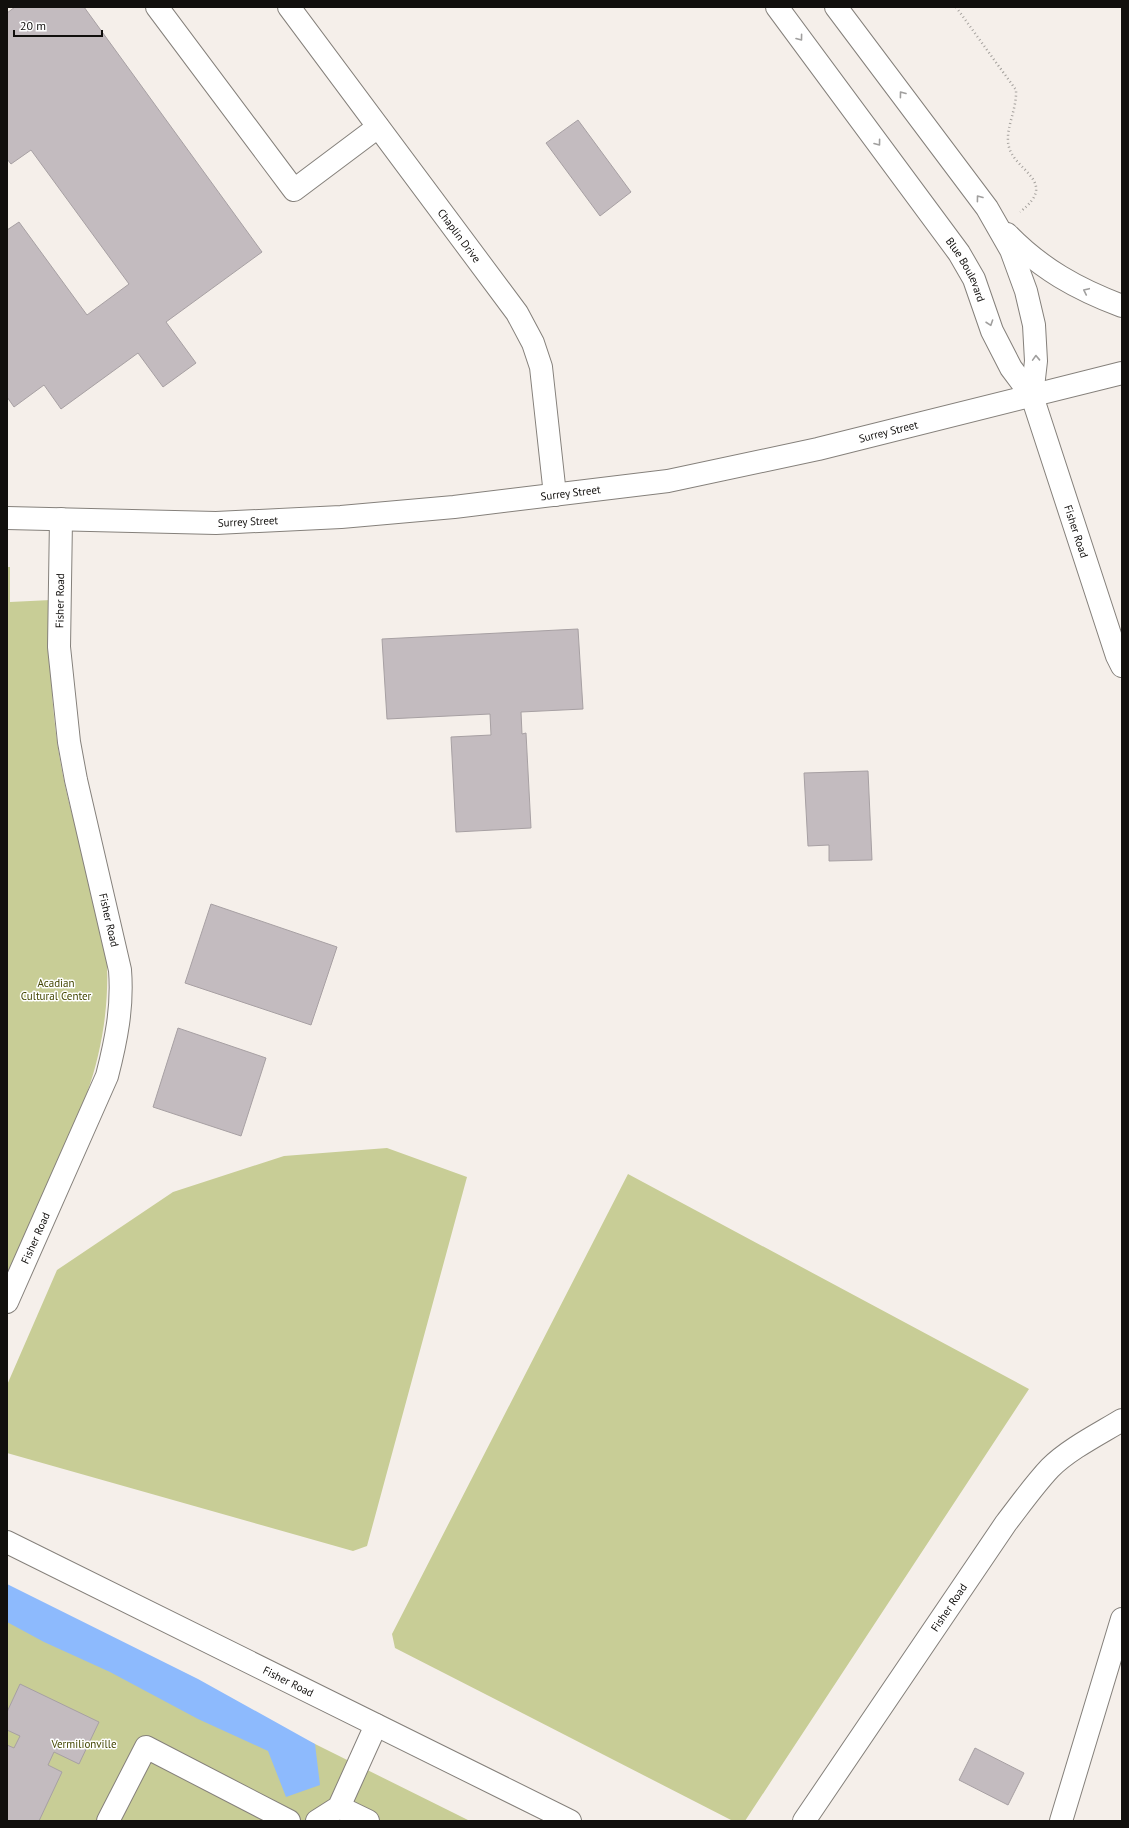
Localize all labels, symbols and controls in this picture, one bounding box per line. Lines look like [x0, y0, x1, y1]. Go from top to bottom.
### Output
scale bar [14, 12, 102, 38]
text: 20 m [20, 18, 46, 33]
one-way arrow [796, 34, 803, 41]
one-way arrow [899, 92, 906, 99]
one-way arrow [873, 138, 880, 145]
one-way arrow [977, 196, 984, 203]
street label: Chaplin Drive [435, 206, 484, 266]
street label: Blue Boulevard [943, 235, 988, 304]
one-way arrow [1082, 288, 1089, 296]
one-way arrow [985, 320, 993, 327]
one-way arrow [1032, 355, 1040, 361]
street label: Surrey Street [857, 417, 920, 446]
street label: Surrey Street [540, 482, 602, 503]
street label: Fisher Road [1061, 503, 1091, 560]
street label: Surrey Street [217, 513, 279, 530]
street label: Fisher Road [52, 573, 67, 628]
street label: Fisher Road [96, 892, 122, 948]
park label: Acadian Cultural Center [21, 976, 92, 1003]
street label: Fisher Road [18, 1210, 53, 1266]
street label: Fisher Road [928, 1581, 970, 1634]
street label: Fisher Road [261, 1663, 316, 1700]
park label: Vermilionville [50, 1737, 117, 1751]

